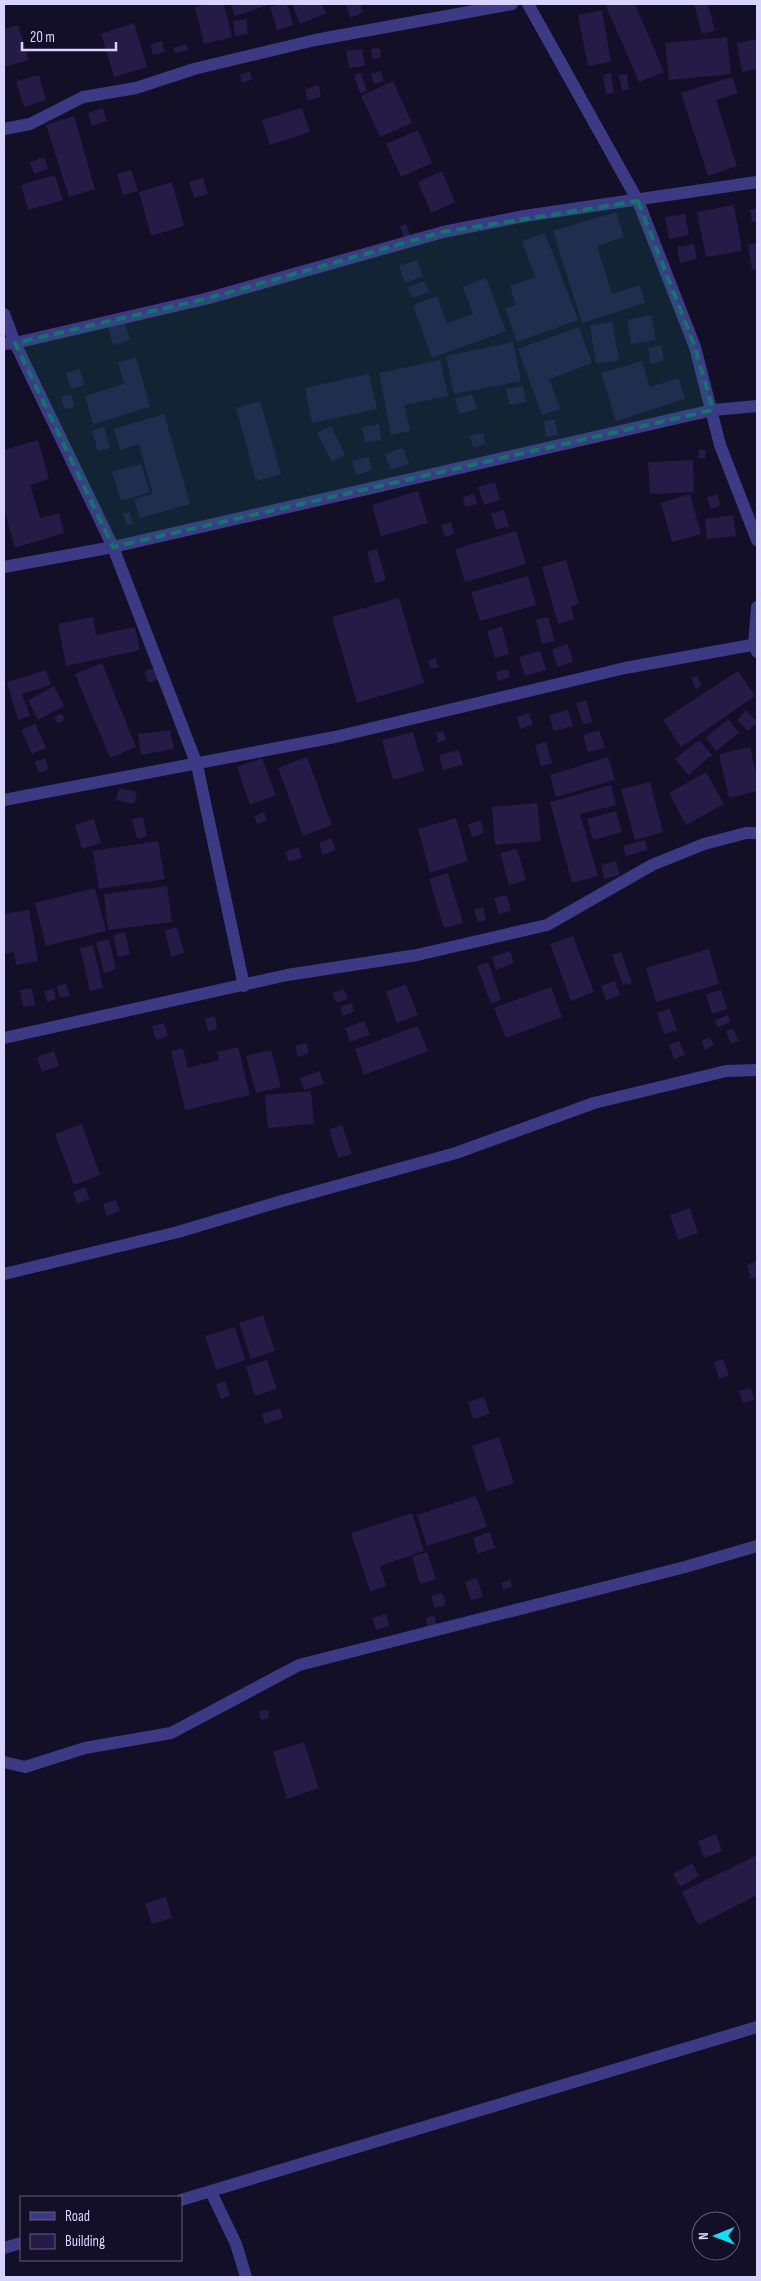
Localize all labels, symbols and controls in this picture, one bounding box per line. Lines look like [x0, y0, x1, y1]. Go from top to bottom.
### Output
scale bar [22, 20, 116, 52]
text: 20 m [30, 28, 55, 47]
legend [20, 2196, 182, 2261]
text: Road [65, 2207, 90, 2226]
north arrow [691, 2211, 741, 2261]
text: Building [65, 2232, 105, 2251]
text: N [695, 2232, 712, 2240]

